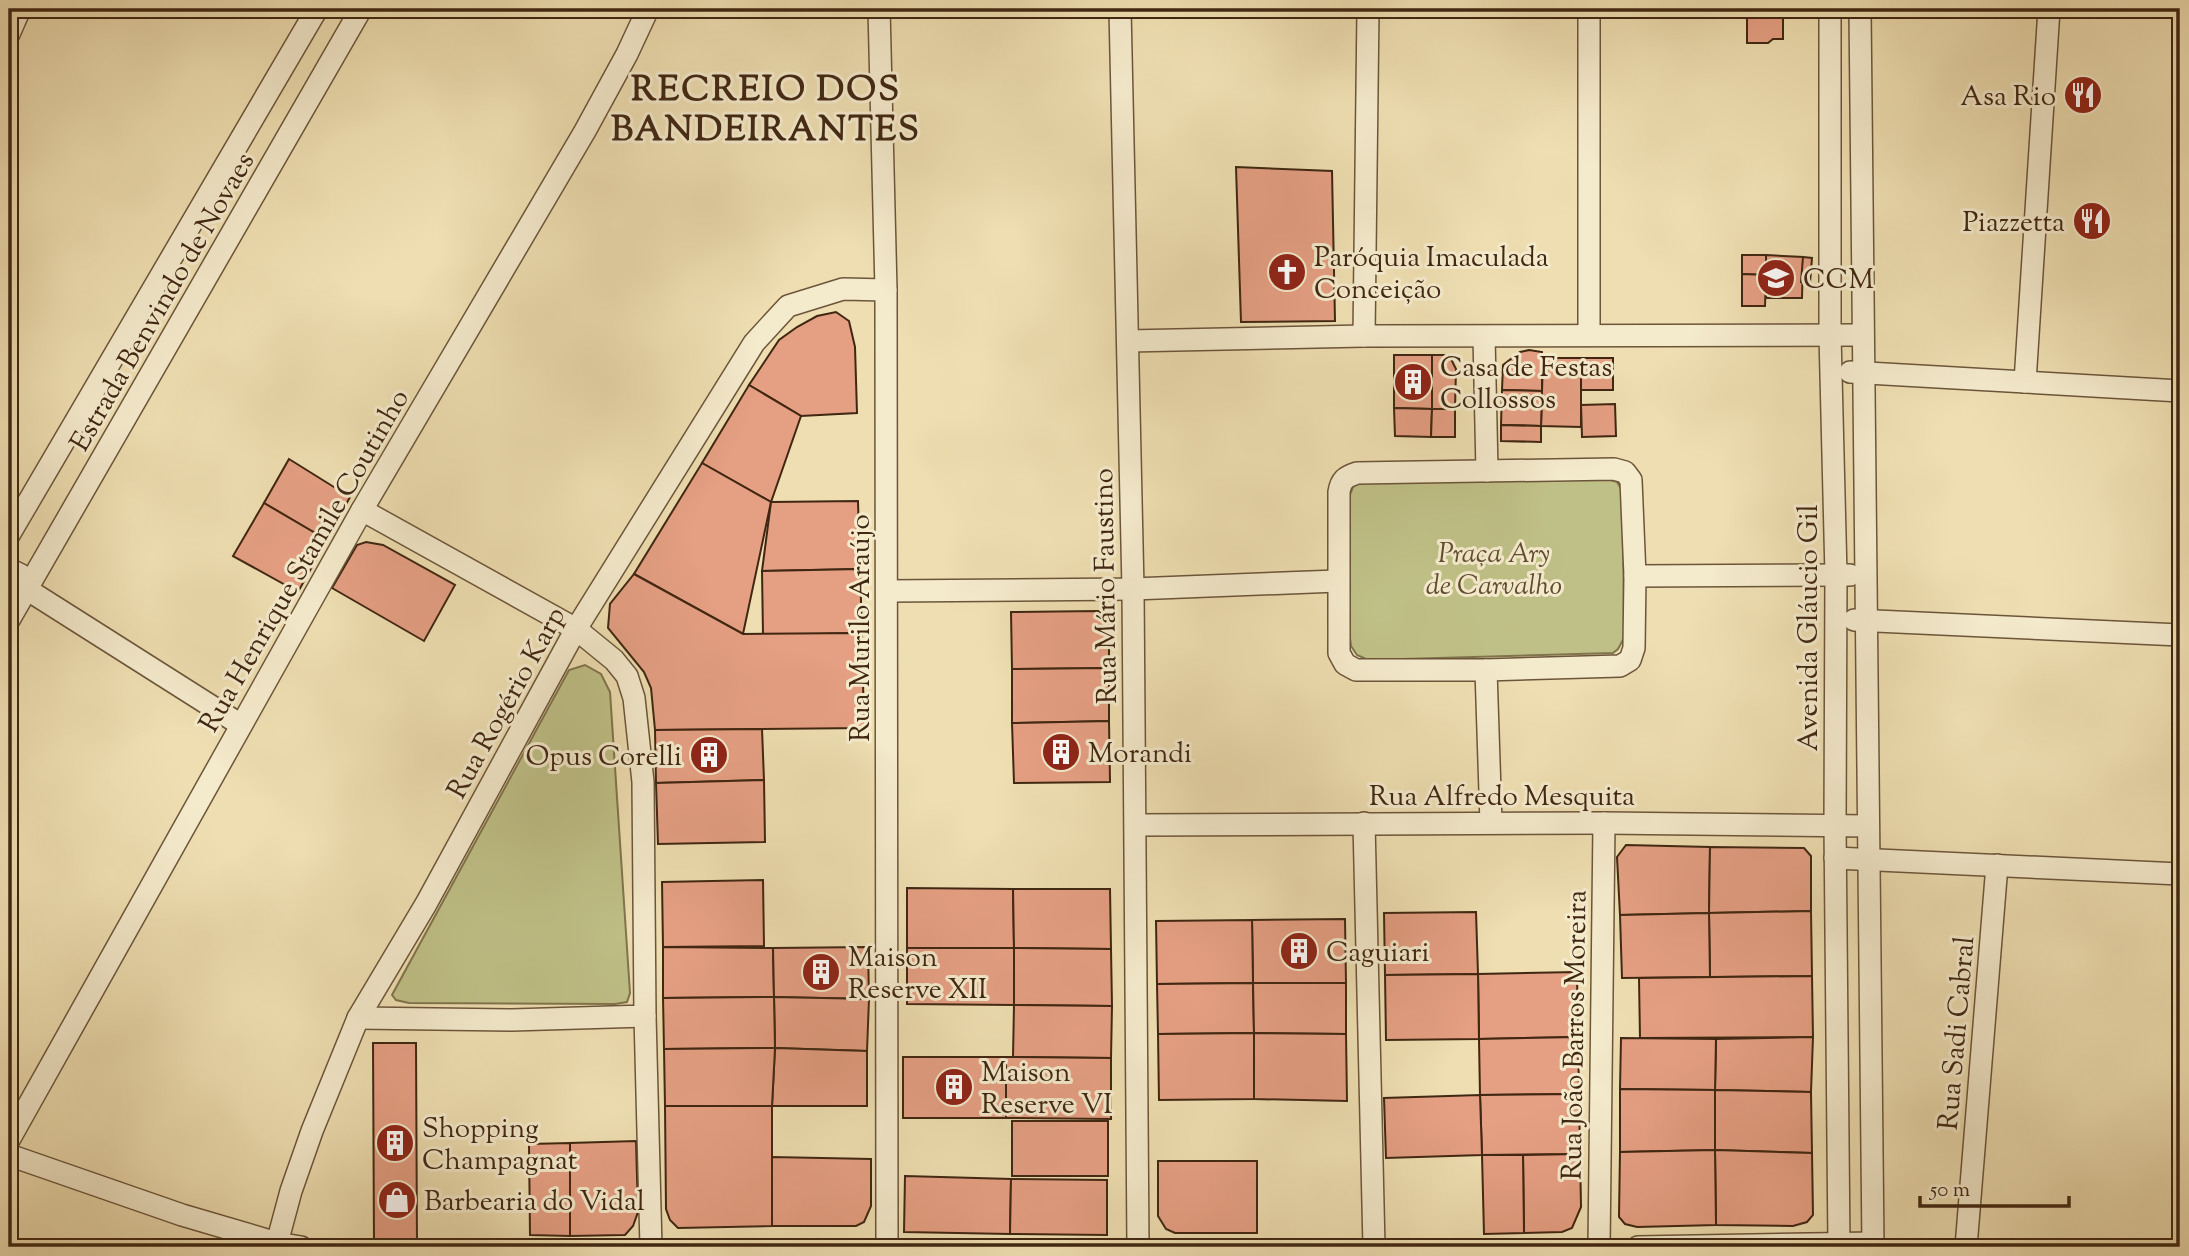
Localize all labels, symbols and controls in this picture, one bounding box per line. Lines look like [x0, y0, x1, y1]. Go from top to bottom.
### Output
district label: RECREIO DOS BANDEIRANTES [611, 66, 921, 157]
restaurant icon: Asa Rio [2062, 74, 2104, 116]
place label: Asa Rio [1960, 78, 2056, 118]
street label: Estrada Benvindo de Novaes [61, 145, 266, 460]
restaurant icon: Piazzetta [2071, 200, 2113, 242]
place label: Piazzetta [1963, 204, 2065, 244]
place label: Paróquia Imaculada Conceição [1314, 239, 1549, 311]
church icon: Paróquia Imaculada Conceição [1266, 251, 1308, 293]
school or university icon: CCM [1755, 257, 1797, 299]
place label: CCM [1803, 261, 1874, 301]
place label: Casa de Festas Collossos [1440, 349, 1612, 421]
building icon: Casa de Festas Collossos [1392, 361, 1434, 403]
street label: Rua Henrique Stamile Coutinho [191, 383, 420, 740]
street label: Rua Mário Faustino [1085, 468, 1129, 704]
street label: Avenida Gláucio Gil [1790, 504, 1830, 751]
street label: Rua Murilo Araújo [842, 514, 882, 742]
park label: Praça Ary de Carvalho [1426, 535, 1562, 607]
street label: Rua Rogério Karp [438, 600, 577, 807]
building icon: Morandi [1040, 731, 1082, 773]
building icon: Opus Corelli [688, 734, 730, 776]
place label: Morandi [1088, 735, 1192, 775]
place label: Opus Corelli [525, 738, 682, 778]
street label: Rua Alfredo Mesquita [1369, 778, 1635, 818]
street label: Rua João Barros Moreira [1553, 889, 1599, 1181]
building icon: Caguiari [1278, 930, 1320, 972]
place label: Caguiari [1326, 934, 1429, 974]
street label: Rua Sadi Cabral [1930, 934, 1986, 1132]
place label: Maison Reserve XII [848, 939, 987, 1011]
building icon: Maison Reserve XII [800, 951, 842, 993]
place label: Maison Reserve VI [981, 1054, 1113, 1126]
building icon: Maison Reserve VI [933, 1066, 975, 1108]
place label: Shopping Champagnat [422, 1110, 578, 1182]
building icon: Shopping Champagnat [374, 1122, 416, 1164]
scale bar [1920, 1165, 2068, 1209]
text: 50 m [1929, 1176, 1970, 1206]
shop icon: Barbearia do Vidal [376, 1179, 418, 1221]
place label: Barbearia do Vidal [424, 1183, 645, 1223]

